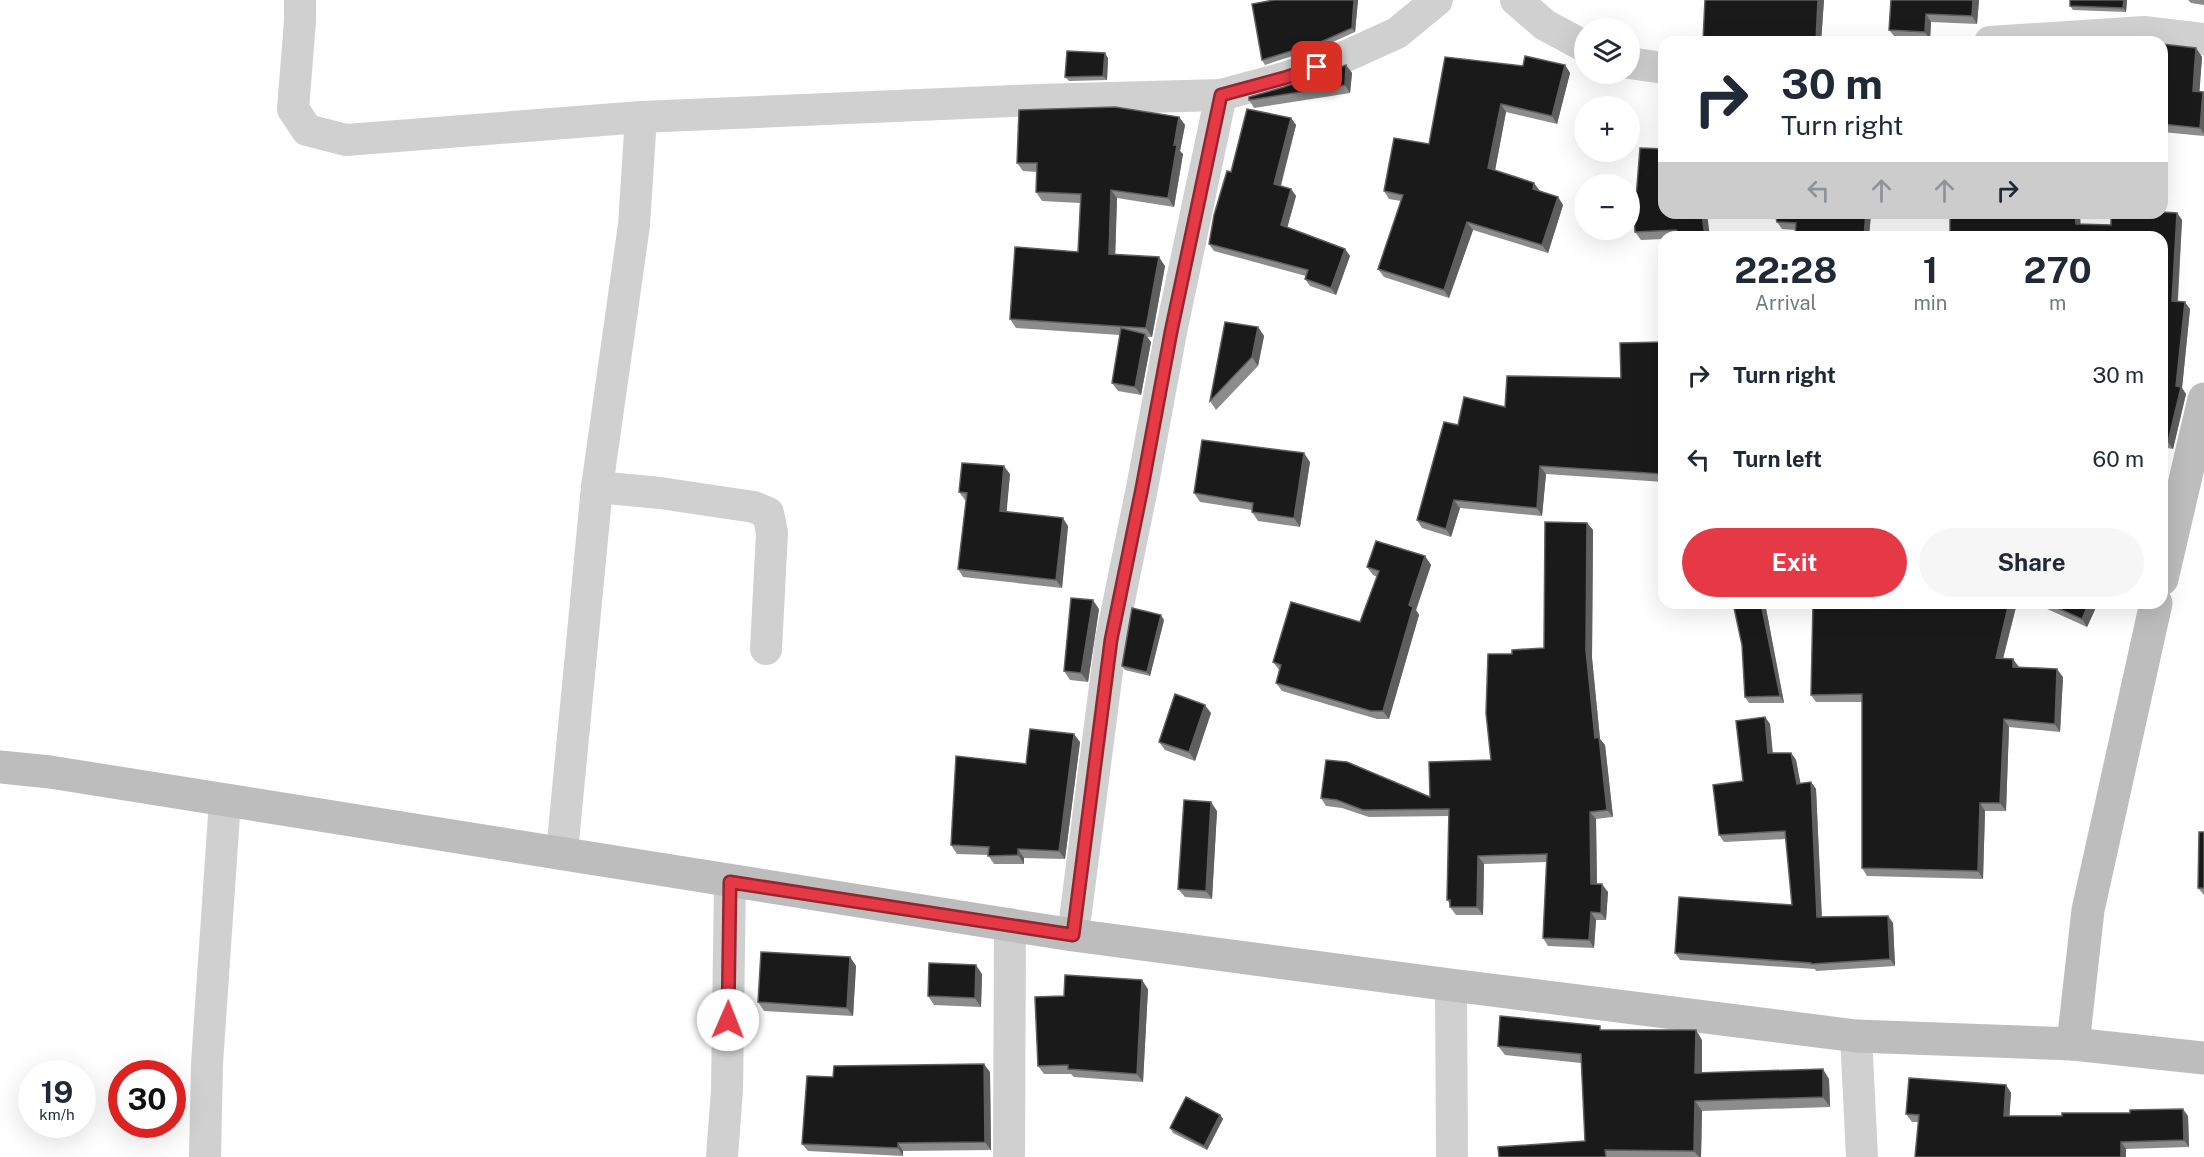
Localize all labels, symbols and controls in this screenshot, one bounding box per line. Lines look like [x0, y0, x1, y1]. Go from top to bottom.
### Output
map controls [1574, 18, 1640, 240]
button: layers [1574, 18, 1640, 84]
pin [1291, 41, 1342, 92]
icon: arrive [1300, 50, 1333, 83]
text: 30 m [1781, 59, 1883, 108]
icon: right [1682, 60, 1760, 138]
button: + [1574, 96, 1640, 162]
text: Turn right [1781, 109, 1904, 141]
button: − [1574, 174, 1640, 240]
icon: left [1802, 174, 1835, 207]
icon: ahead [1865, 174, 1898, 207]
icon: ahead [1928, 174, 1961, 207]
icon: right [1991, 174, 2024, 207]
text: 22:28 [1734, 249, 1837, 291]
text: 1 [1923, 249, 1938, 291]
text: 270 [2024, 249, 2092, 291]
text: Arrival [1755, 291, 1817, 315]
text: min [1913, 291, 1947, 315]
text: m [2049, 291, 2066, 315]
icon: right [1682, 359, 1715, 392]
text: Turn right [1733, 362, 1836, 388]
text: 30 m [2092, 362, 2144, 388]
icon: left [1682, 443, 1715, 476]
text: Turn left [1733, 446, 1822, 472]
text: 60 m [2093, 446, 2144, 472]
button: Exit [1682, 528, 1907, 597]
button: Share [1919, 528, 2144, 597]
position arrow [696, 988, 760, 1052]
speed limit sign: 30 [108, 1060, 186, 1138]
text: 19 [41, 1074, 73, 1110]
text: km/h [39, 1106, 75, 1123]

